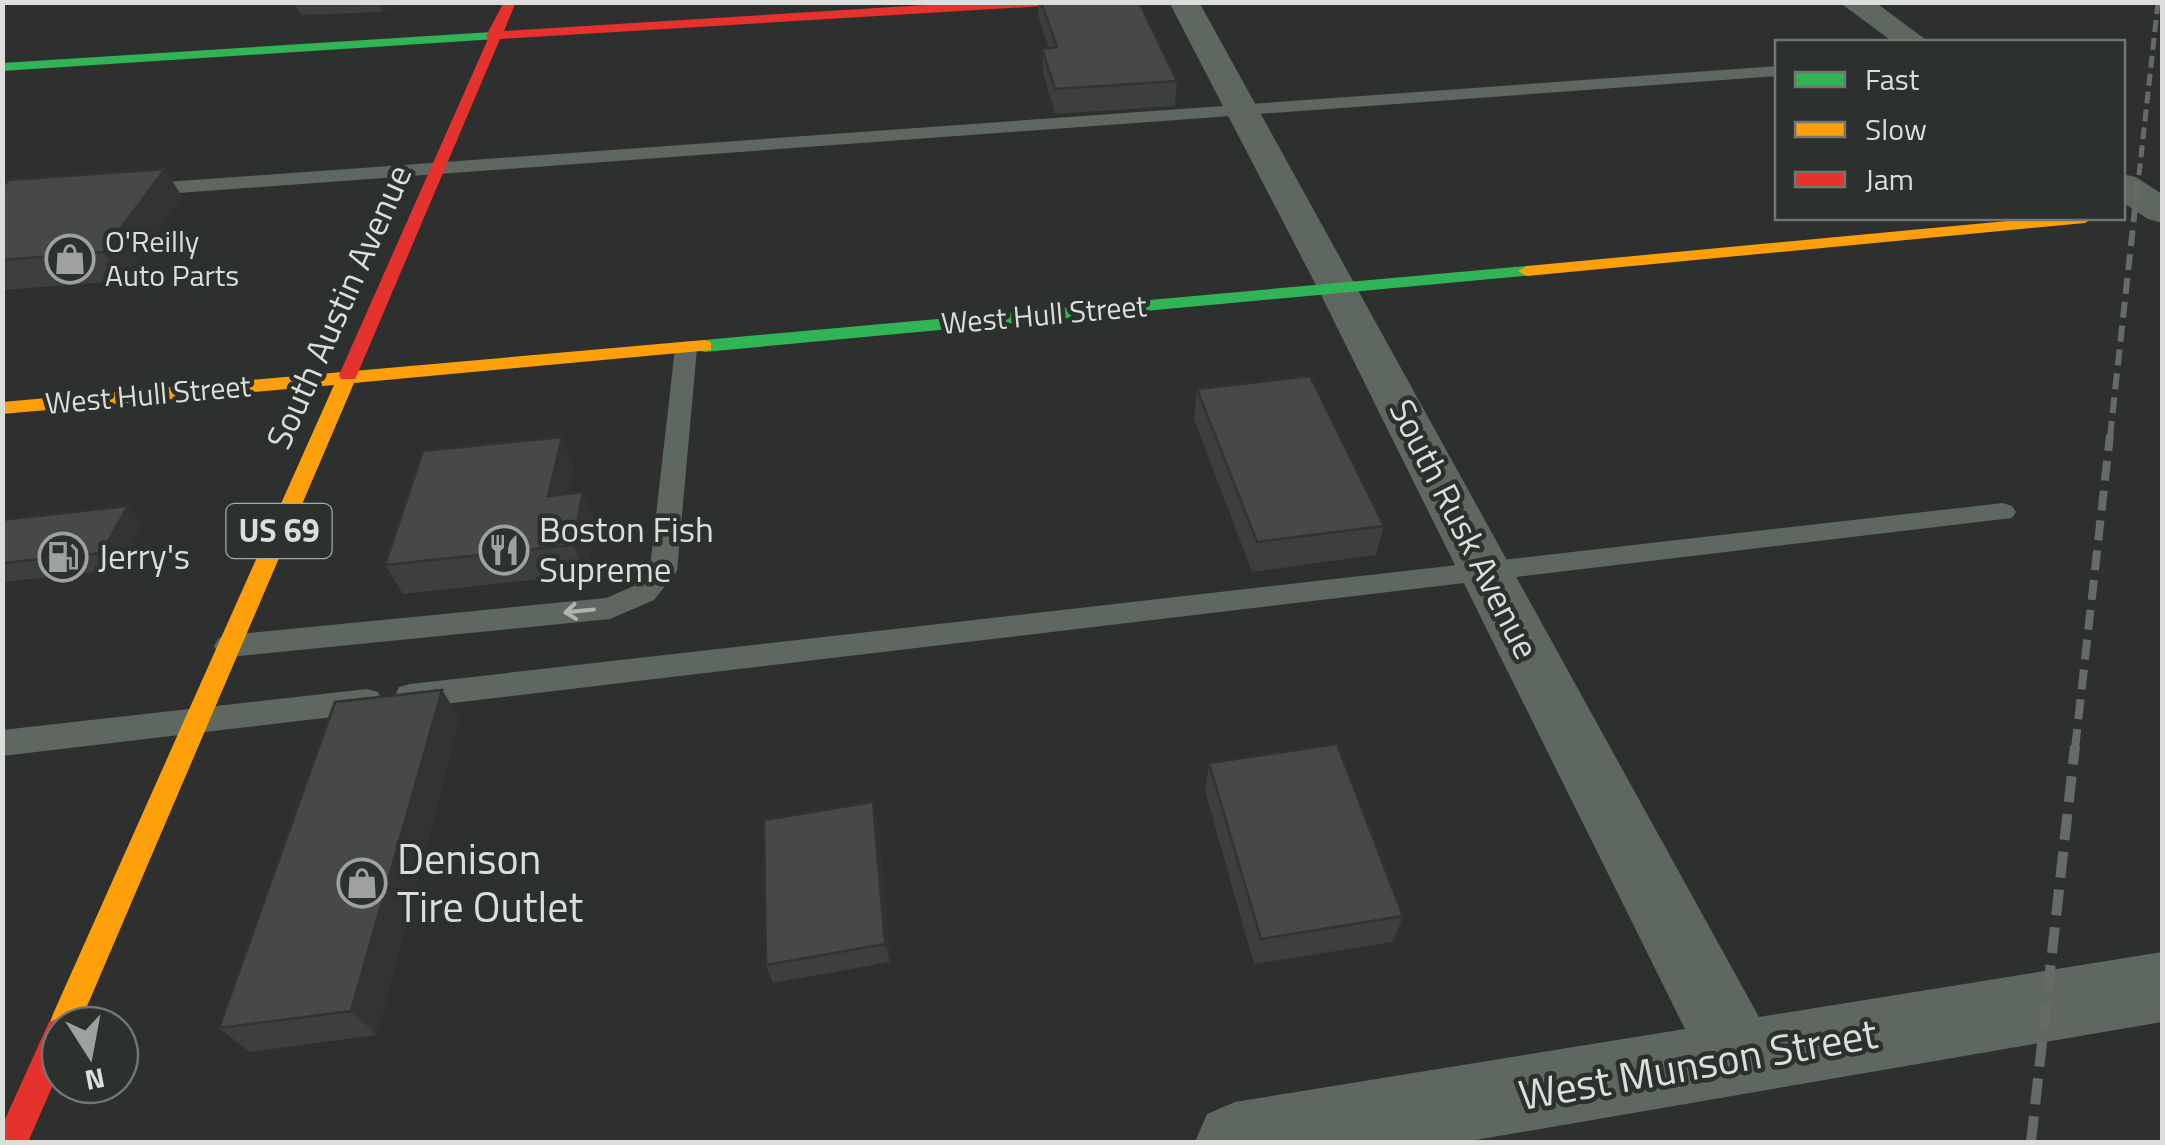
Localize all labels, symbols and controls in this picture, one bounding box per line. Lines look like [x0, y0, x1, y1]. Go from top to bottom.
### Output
legend [1775, 40, 2125, 220]
text: Fast [1865, 56, 1920, 102]
text: Slow [1865, 106, 1927, 152]
street label: South Austin Avenue [251, 156, 425, 458]
text: Jam [1865, 156, 1914, 202]
place label: O'Reilly Auto Parts [105, 218, 239, 298]
shop icon: O'Reilly Auto Parts [44, 233, 96, 285]
street label: West Hull Street [939, 282, 1149, 346]
street label: West Hull Street [43, 362, 253, 426]
street label: South Rusk Avenue [1376, 389, 1554, 668]
place label: Boston Fish Supreme [539, 502, 714, 596]
road number: US 69 [226, 504, 332, 558]
restaurant icon: Boston Fish Supreme [478, 524, 530, 576]
place label: Jerry's [98, 529, 190, 583]
fuel station icon: Jerry's [37, 531, 89, 583]
one-way arrow [564, 602, 596, 621]
place label: Denison Tire Outlet [397, 826, 583, 938]
shop icon: Denison Tire Outlet [336, 857, 388, 909]
street label: West Munson Street [1514, 1000, 1882, 1126]
north arrow [40, 1005, 140, 1105]
text: N [81, 1057, 108, 1103]

